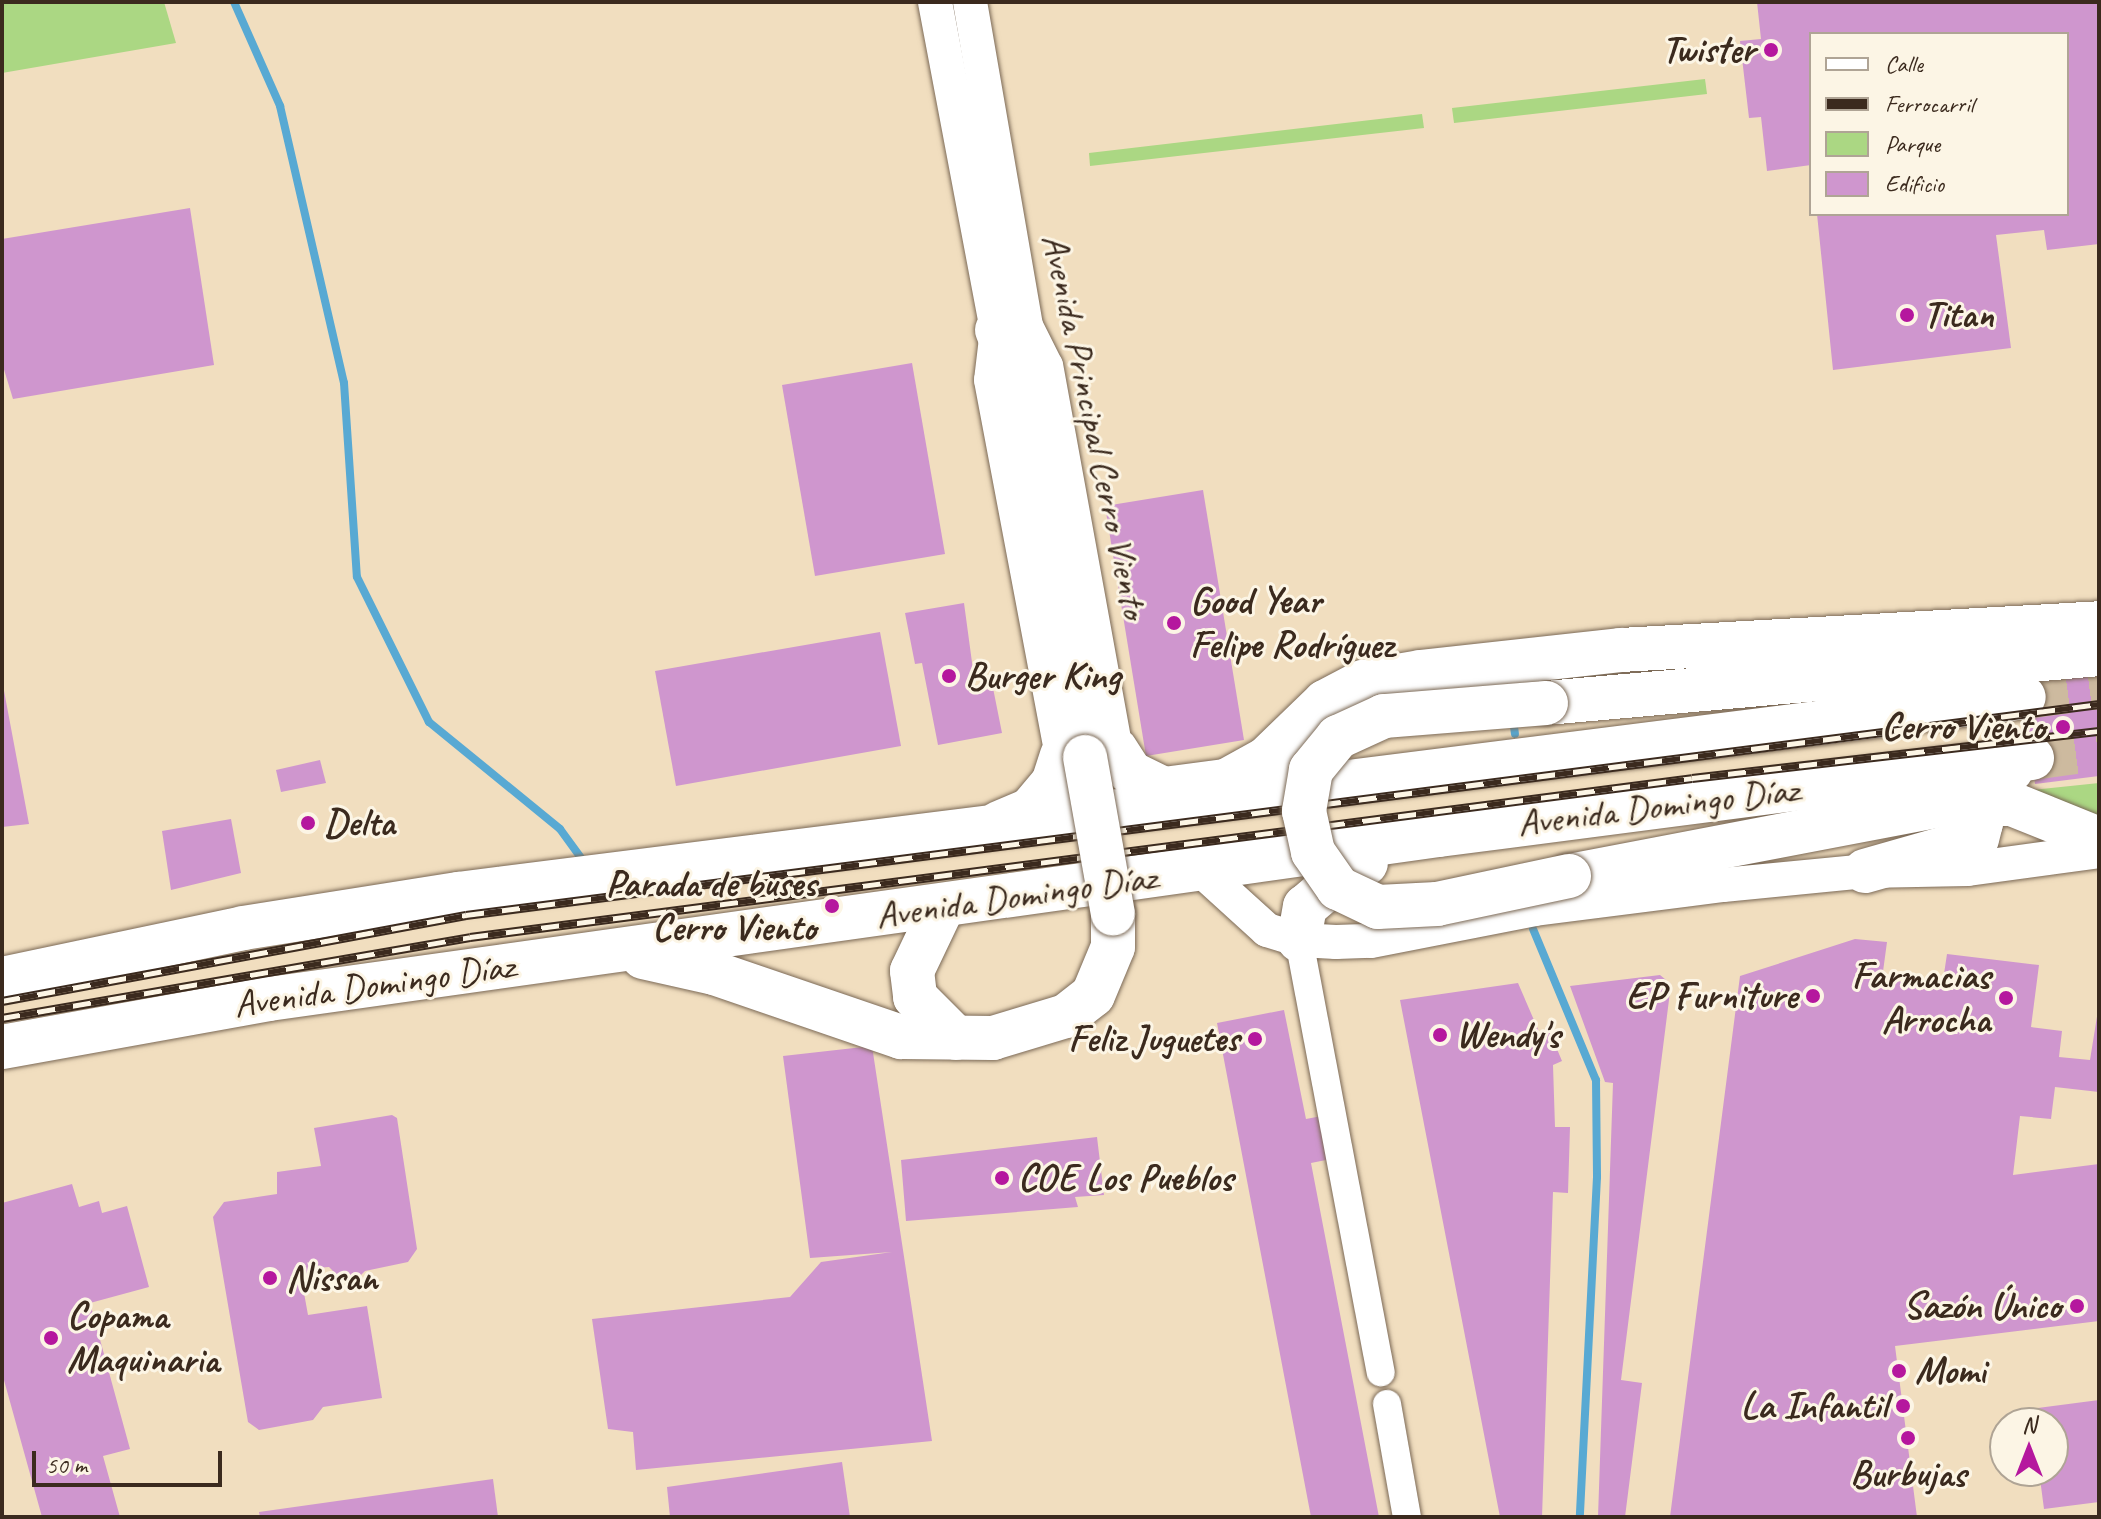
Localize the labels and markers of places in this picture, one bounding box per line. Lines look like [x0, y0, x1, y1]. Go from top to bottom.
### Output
place label: Twister [1662, 27, 1755, 73]
marker: Twister [1762, 41, 1780, 59]
place label: Titan [1923, 292, 1993, 338]
marker: Titan [1898, 306, 1916, 324]
place label: Good Year Felipe Rodríguez [1190, 578, 1393, 668]
marker: Good Year Felipe Rodríguez [1165, 614, 1183, 632]
place label: Burger King [965, 653, 1120, 699]
marker: Burger King [940, 667, 958, 685]
place label: Cerro Viento [1881, 704, 2045, 750]
marker: Cerro Viento [2052, 716, 2074, 738]
place label: Delta [324, 800, 395, 846]
marker: Delta [299, 814, 317, 832]
place label: Parada de buses Cerro Viento [606, 861, 816, 950]
marker: Parada de buses Cerro Viento [823, 897, 841, 915]
place label: Farmacias Arrocha [1852, 953, 1990, 1042]
place label: EP Furniture [1627, 973, 1797, 1019]
marker: EP Furniture [1804, 987, 1822, 1005]
marker: Farmacias Arrocha [1997, 989, 2015, 1007]
place label: Wendy's [1456, 1012, 1560, 1058]
place label: Feliz Juguetes [1069, 1016, 1239, 1062]
marker: Wendy's [1431, 1026, 1449, 1044]
marker: Feliz Juguetes [1246, 1030, 1264, 1048]
place label: COE Los Pueblos [1018, 1155, 1232, 1201]
marker: COE Los Pueblos [993, 1169, 1011, 1187]
place label: Nissan [286, 1255, 377, 1301]
marker: Nissan [261, 1269, 279, 1287]
place label: Sazón Único [1903, 1283, 2061, 1329]
place label: Copama Maquinaria [67, 1293, 219, 1382]
marker: Sazón Único [2068, 1297, 2086, 1315]
marker: Copama Maquinaria [42, 1329, 60, 1347]
place label: Momi [1915, 1348, 1986, 1394]
marker: Momi [1890, 1362, 1908, 1380]
place label: La Infantil [1739, 1383, 1887, 1429]
marker: La Infantil [1894, 1397, 1912, 1415]
marker: Burbujas [1899, 1429, 1917, 1447]
place label: Burbujas [1850, 1451, 1966, 1497]

